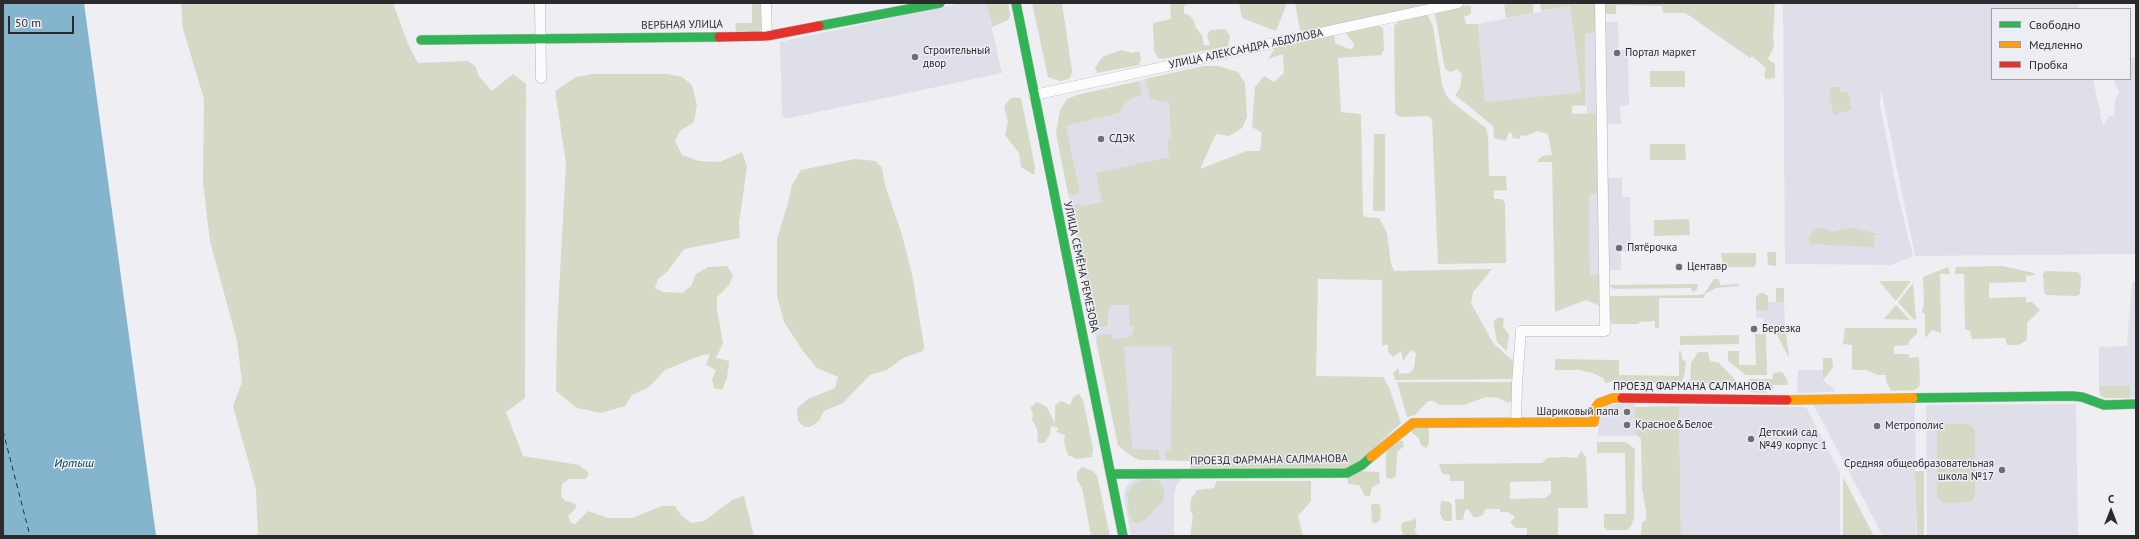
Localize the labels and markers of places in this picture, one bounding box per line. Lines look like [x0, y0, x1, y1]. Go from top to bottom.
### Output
place label: Строительный двор [923, 44, 990, 70]
place label: Портал маркет [1625, 46, 1696, 60]
marker: Портал маркет [1612, 48, 1622, 58]
marker: Строительный двор [910, 52, 920, 62]
place label: СДЭК [1109, 132, 1135, 146]
marker: СДЭК [1096, 134, 1106, 144]
place label: Пятёрочка [1627, 241, 1677, 255]
marker: Пятёрочка [1614, 243, 1624, 253]
place label: Центавр [1687, 260, 1727, 274]
marker: Центавр [1674, 262, 1684, 272]
place label: Березка [1762, 322, 1801, 336]
marker: Березка [1749, 324, 1759, 334]
place label: Шариковый папа [1537, 405, 1619, 419]
marker: Шариковый папа [1622, 407, 1632, 417]
place label: Красное&Белое [1635, 418, 1713, 432]
place label: Метрополис [1885, 419, 1944, 433]
marker: Красное&Белое [1622, 420, 1632, 430]
marker: Метрополис [1872, 421, 1882, 431]
place label: Детский сад №49 корпус 1 [1759, 426, 1827, 452]
marker: Детский сад №49 корпус 1 [1746, 434, 1756, 444]
place label: Средняя общеобразовательная школа №17 [1844, 457, 1994, 483]
marker: Средняя общеобразовательная школа №17 [1997, 465, 2007, 475]

